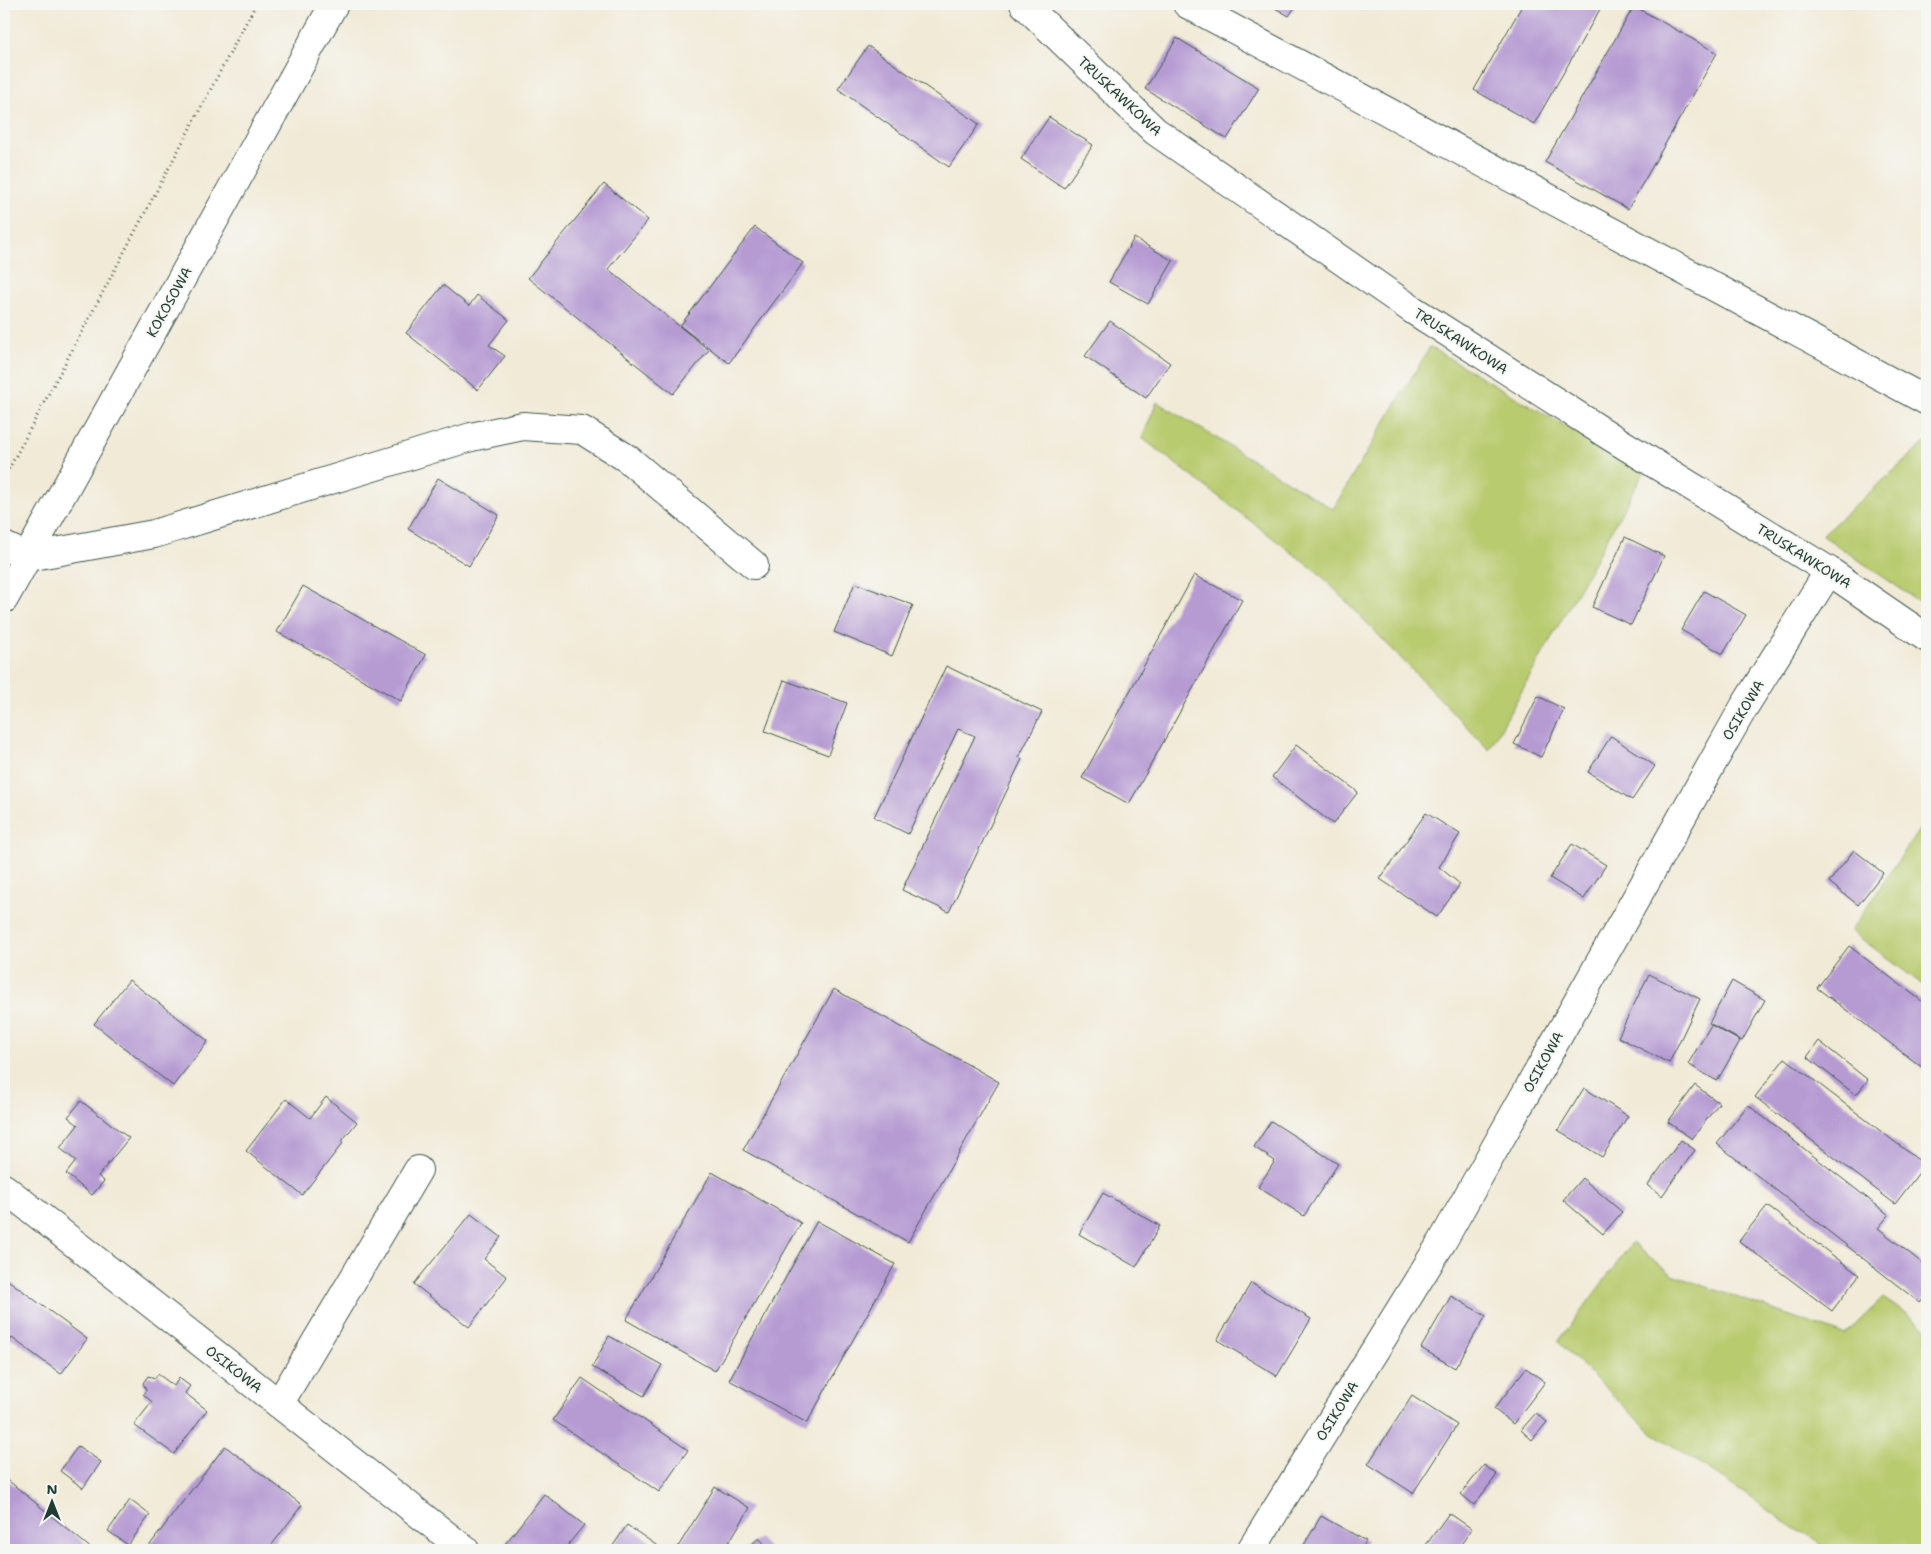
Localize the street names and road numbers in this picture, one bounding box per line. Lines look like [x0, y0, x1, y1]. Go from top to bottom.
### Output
street label: TRUSKAWKOWA [1074, 52, 1166, 140]
street label: KOKOSOWA [142, 264, 196, 340]
street label: TRUSKAWKOWA [1411, 304, 1511, 378]
street label: TRUSKAWKOWA [1753, 520, 1855, 592]
street label: OSIKOWA [1718, 677, 1768, 743]
street label: OSIKOWA [1519, 1028, 1567, 1096]
street label: OSIKOWA [202, 1341, 266, 1397]
street label: OSIKOWA [1312, 1378, 1362, 1444]

